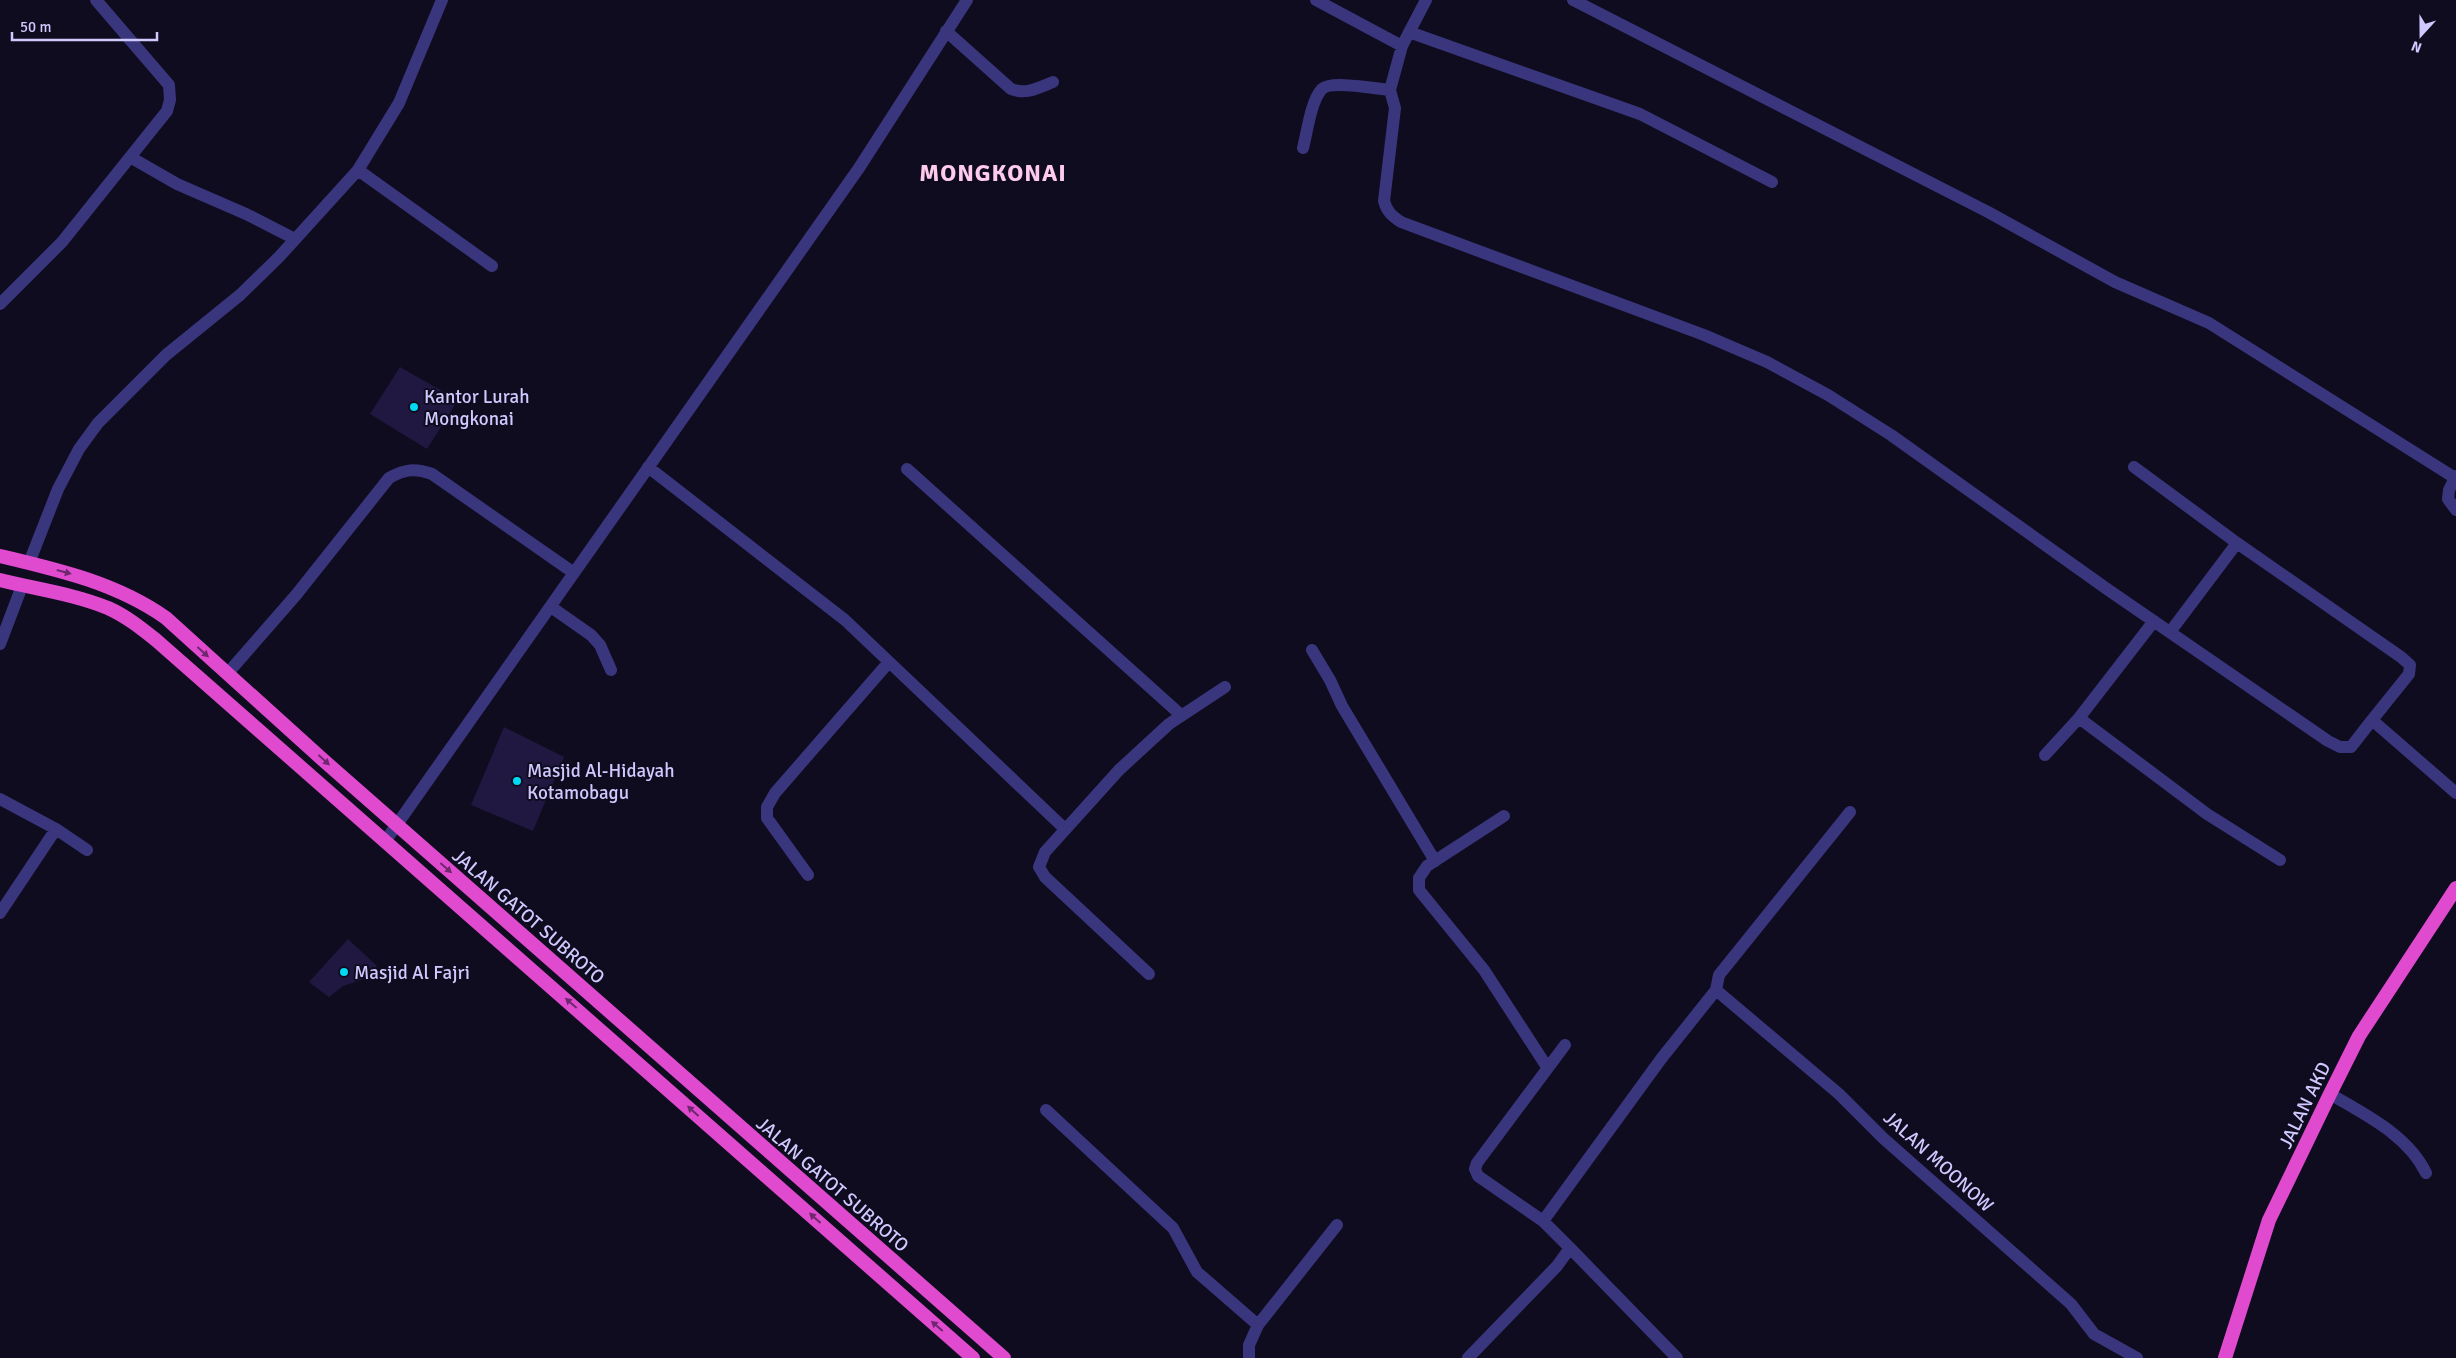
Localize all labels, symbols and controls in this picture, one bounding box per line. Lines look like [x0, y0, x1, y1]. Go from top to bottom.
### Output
scale bar [12, 10, 158, 42]
north arrow [2396, 10, 2446, 60]
text: 50 m [20, 18, 51, 36]
text: N [2409, 37, 2424, 56]
district label: MONGKONAI [919, 158, 1067, 188]
place label: Kantor Lurah Mongkonai [424, 385, 530, 431]
marker: Kantor Lurah Mongkonai [408, 401, 420, 413]
one-way arrow [57, 569, 72, 577]
one-way arrow [197, 646, 209, 658]
one-way arrow [317, 755, 330, 766]
place label: Masjid Al-Hidayah Kotamobagu [527, 759, 675, 805]
marker: Masjid Al-Hidayah Kotamobagu [511, 775, 523, 787]
street label: JALAN GATOT SUBROTO [447, 844, 610, 990]
one-way arrow [439, 862, 451, 874]
place label: Masjid Al Fajri [354, 961, 470, 985]
marker: Masjid Al Fajri [338, 966, 350, 978]
one-way arrow [566, 997, 578, 1009]
street label: JALAN AKD [2274, 1058, 2336, 1153]
one-way arrow [687, 1105, 700, 1116]
street label: JALAN MOONOW [1878, 1106, 1998, 1218]
street label: JALAN GATOT SUBROTO [751, 1112, 914, 1258]
one-way arrow [809, 1212, 821, 1224]
one-way arrow [931, 1320, 943, 1332]

